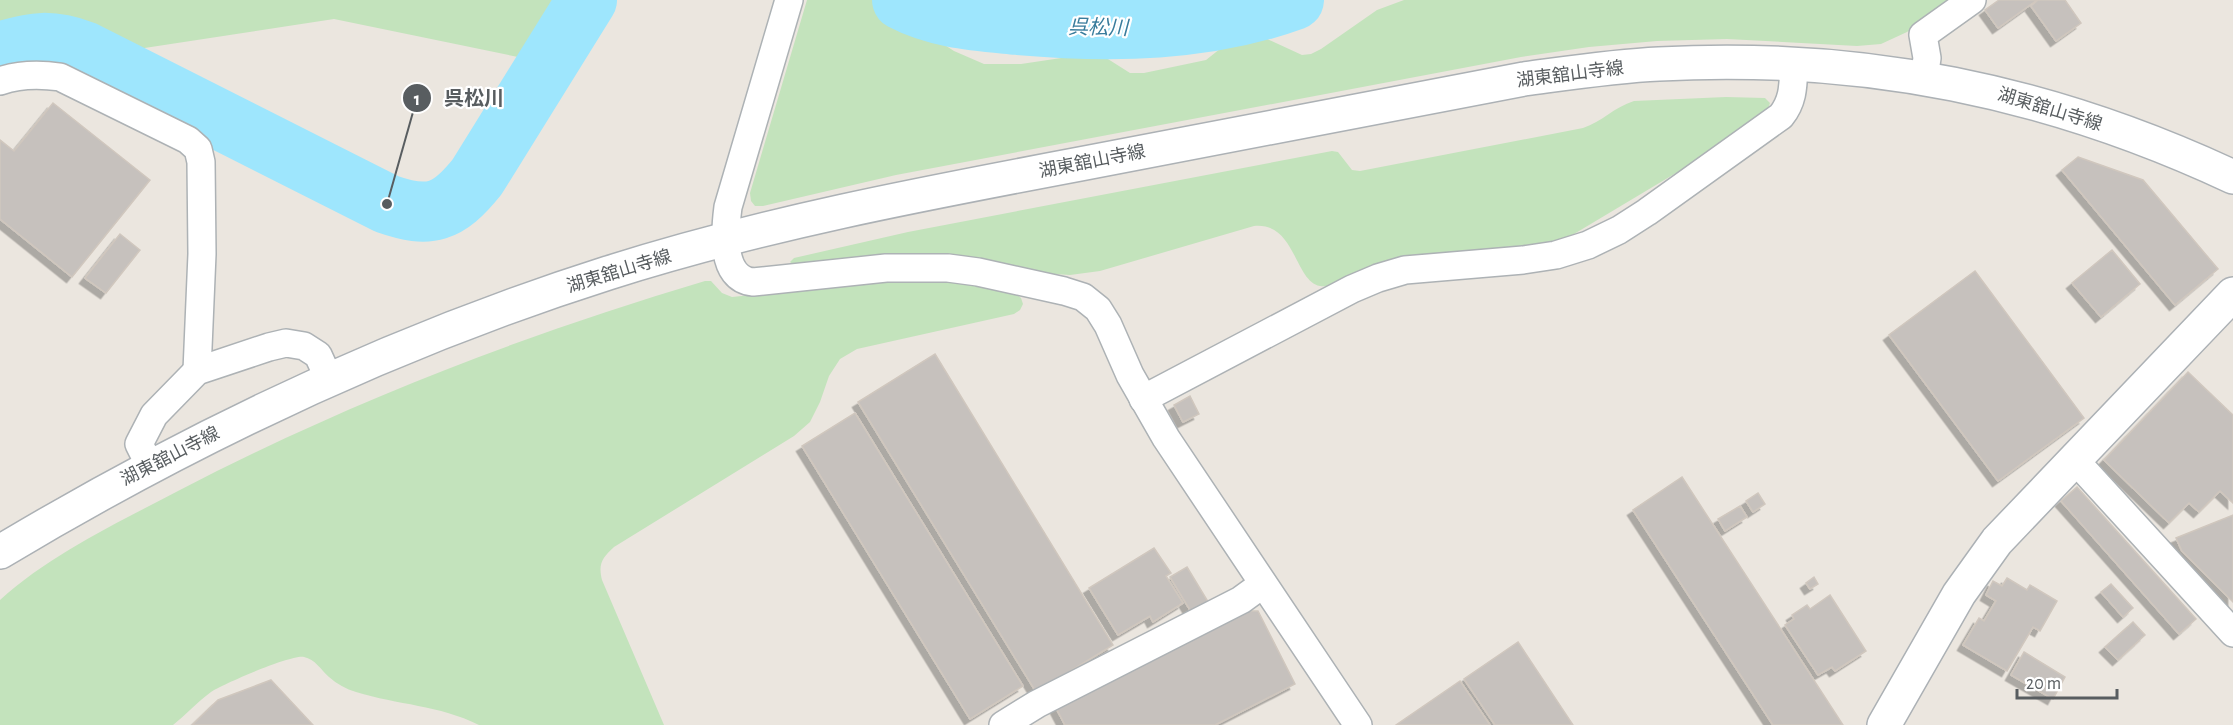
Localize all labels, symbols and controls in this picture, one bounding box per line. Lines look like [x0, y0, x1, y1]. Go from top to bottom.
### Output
water label: 呉松川 [1068, 16, 1130, 39]
street label: 湖東舘山寺線 [1515, 57, 1625, 91]
callout: 呉松川 [402, 79, 516, 117]
street label: 湖東舘山寺線 [1995, 84, 2105, 134]
text: 呉松川 [444, 88, 504, 109]
text: 1 [414, 91, 420, 109]
street label: 湖東舘山寺線 [1037, 141, 1147, 181]
street label: 湖東舘山寺線 [564, 246, 674, 296]
street label: 湖東舘山寺線 [117, 423, 223, 489]
scale bar [2017, 662, 2118, 700]
text: 20 m [2026, 675, 2061, 693]

